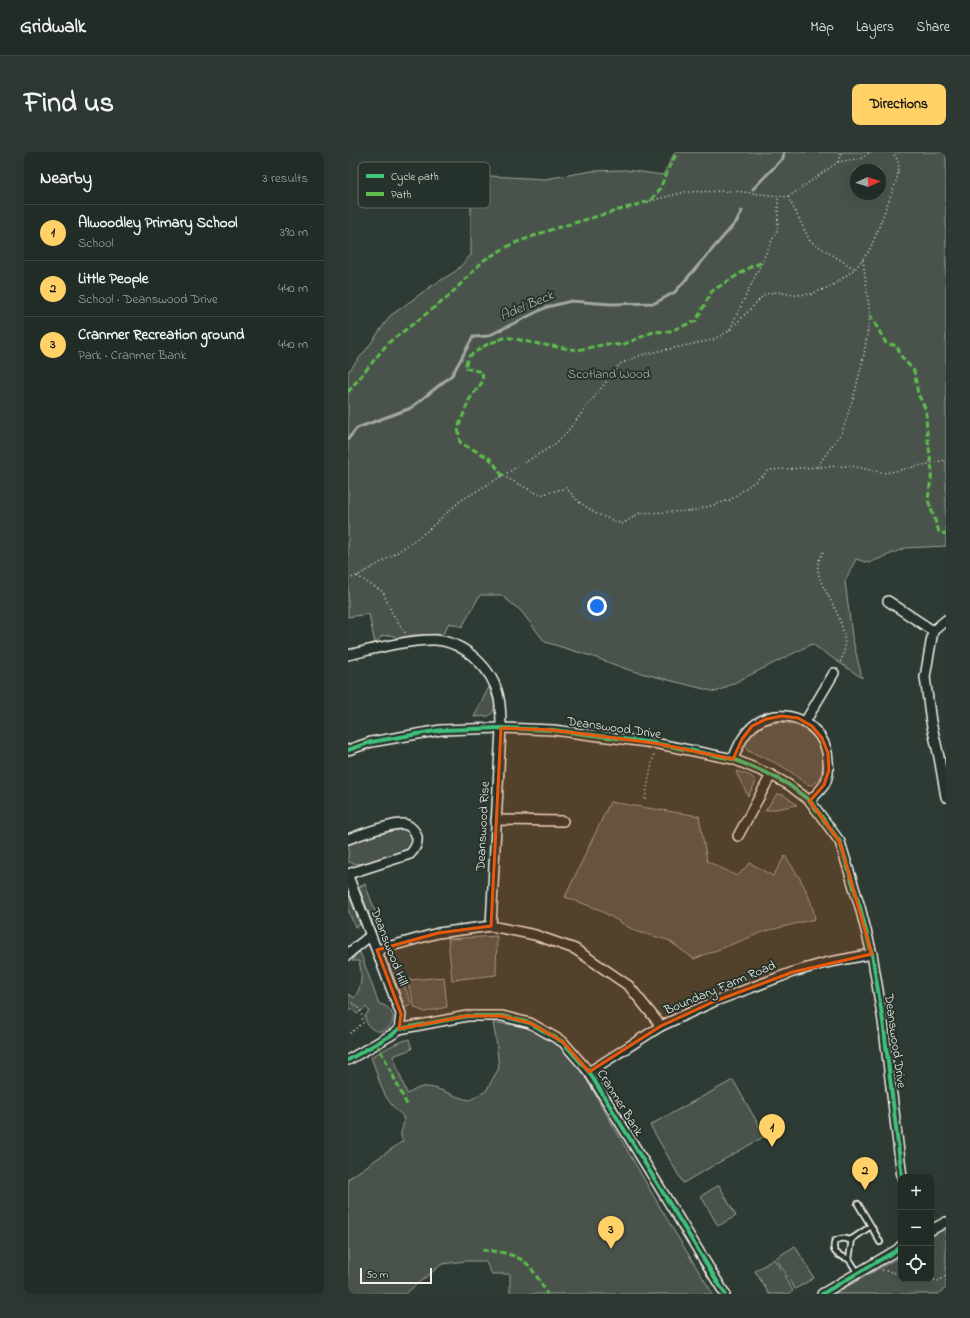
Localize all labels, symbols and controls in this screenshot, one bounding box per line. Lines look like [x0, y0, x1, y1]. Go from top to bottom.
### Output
text: Gridwalk [20, 14, 86, 41]
text: Map [810, 17, 834, 38]
text: Layers [856, 17, 894, 38]
text: Share [916, 17, 950, 38]
text: Find us [24, 84, 114, 125]
button: Directions [852, 84, 946, 125]
legend [358, 162, 490, 208]
north arrow [850, 164, 886, 200]
text: Nearby [40, 166, 92, 191]
text: 3 results [262, 169, 308, 188]
text: Cycle path [391, 169, 439, 186]
text: Path [391, 187, 412, 203]
text: Alwoodley Primary School [78, 212, 238, 234]
text: 1 [51, 223, 55, 242]
text: 390 m [280, 223, 308, 242]
text: School [78, 234, 114, 253]
text: Little People [78, 268, 149, 290]
text: 2 [50, 279, 56, 298]
text: 440 m [278, 279, 308, 298]
water label: Adel Beck [497, 285, 558, 327]
text: School · Deanswood Drive [78, 290, 218, 309]
text: Cranmer Recreation ground [78, 324, 245, 346]
text: 3 [50, 335, 56, 354]
text: 440 m [278, 335, 308, 354]
text: Park · Cranmer Bank [78, 346, 186, 365]
park label: Scotland Wood [568, 365, 651, 384]
your location [587, 596, 607, 616]
street label: Deanswood Drive [565, 712, 663, 744]
street label: Deanswood Rise [471, 780, 495, 872]
street label: Deanswood Hill [365, 904, 413, 989]
street label: Boundary Farm Road [660, 956, 780, 1021]
street label: Deanswood Drive [879, 992, 911, 1090]
street label: Cranmer Bank [592, 1066, 648, 1140]
pin: 1 [759, 1114, 785, 1147]
pin: 2 [852, 1157, 878, 1190]
map controls [898, 1174, 934, 1282]
button: + [898, 1174, 934, 1210]
button: − [898, 1210, 934, 1246]
pin: 3 [598, 1216, 624, 1249]
button: locate [898, 1246, 934, 1282]
scale bar [360, 1266, 432, 1285]
text: 50 m [366, 1267, 388, 1283]

